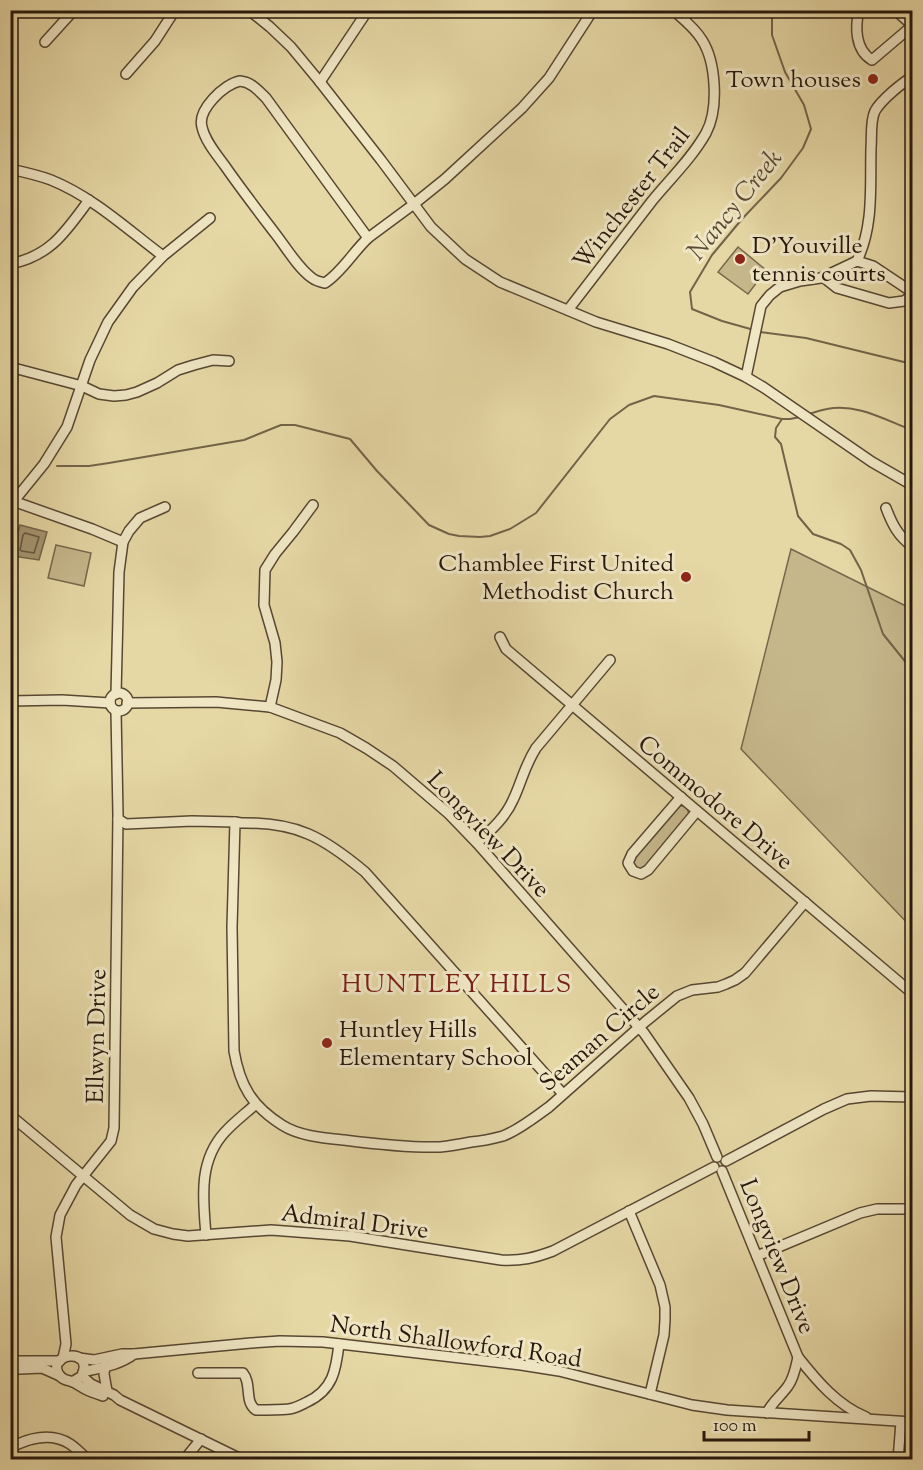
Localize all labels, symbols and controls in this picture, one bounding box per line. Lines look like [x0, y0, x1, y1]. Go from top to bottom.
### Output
place label: Town houses [726, 64, 861, 98]
marker: Town houses [866, 72, 880, 86]
street label: Winchester Trail [566, 120, 699, 278]
water label: Nancy Creek [680, 142, 792, 269]
place label: D'Youville tennis courts [752, 230, 886, 292]
marker: D'Youville tennis courts [733, 252, 747, 266]
place label: Chamblee First United Methodist Church [438, 548, 674, 610]
marker: Chamblee First United Methodist Church [679, 570, 693, 584]
street label: Commodore Drive [630, 728, 800, 879]
street label: Longview Drive [418, 765, 557, 906]
district label: HUNTLEY HILLS [341, 967, 573, 1004]
street label: Ellwyn Drive [80, 968, 116, 1104]
street label: Seaman Circle [533, 977, 668, 1100]
place label: Huntley Hills Elementary School [339, 1014, 533, 1076]
marker: Huntley Hills Elementary School [320, 1036, 334, 1050]
street label: Longview Drive [730, 1174, 823, 1339]
street label: Admiral Drive [279, 1197, 430, 1249]
street label: North Shallowford Road [328, 1308, 584, 1378]
scale bar [704, 1404, 809, 1442]
text: 100 m [713, 1414, 757, 1440]

